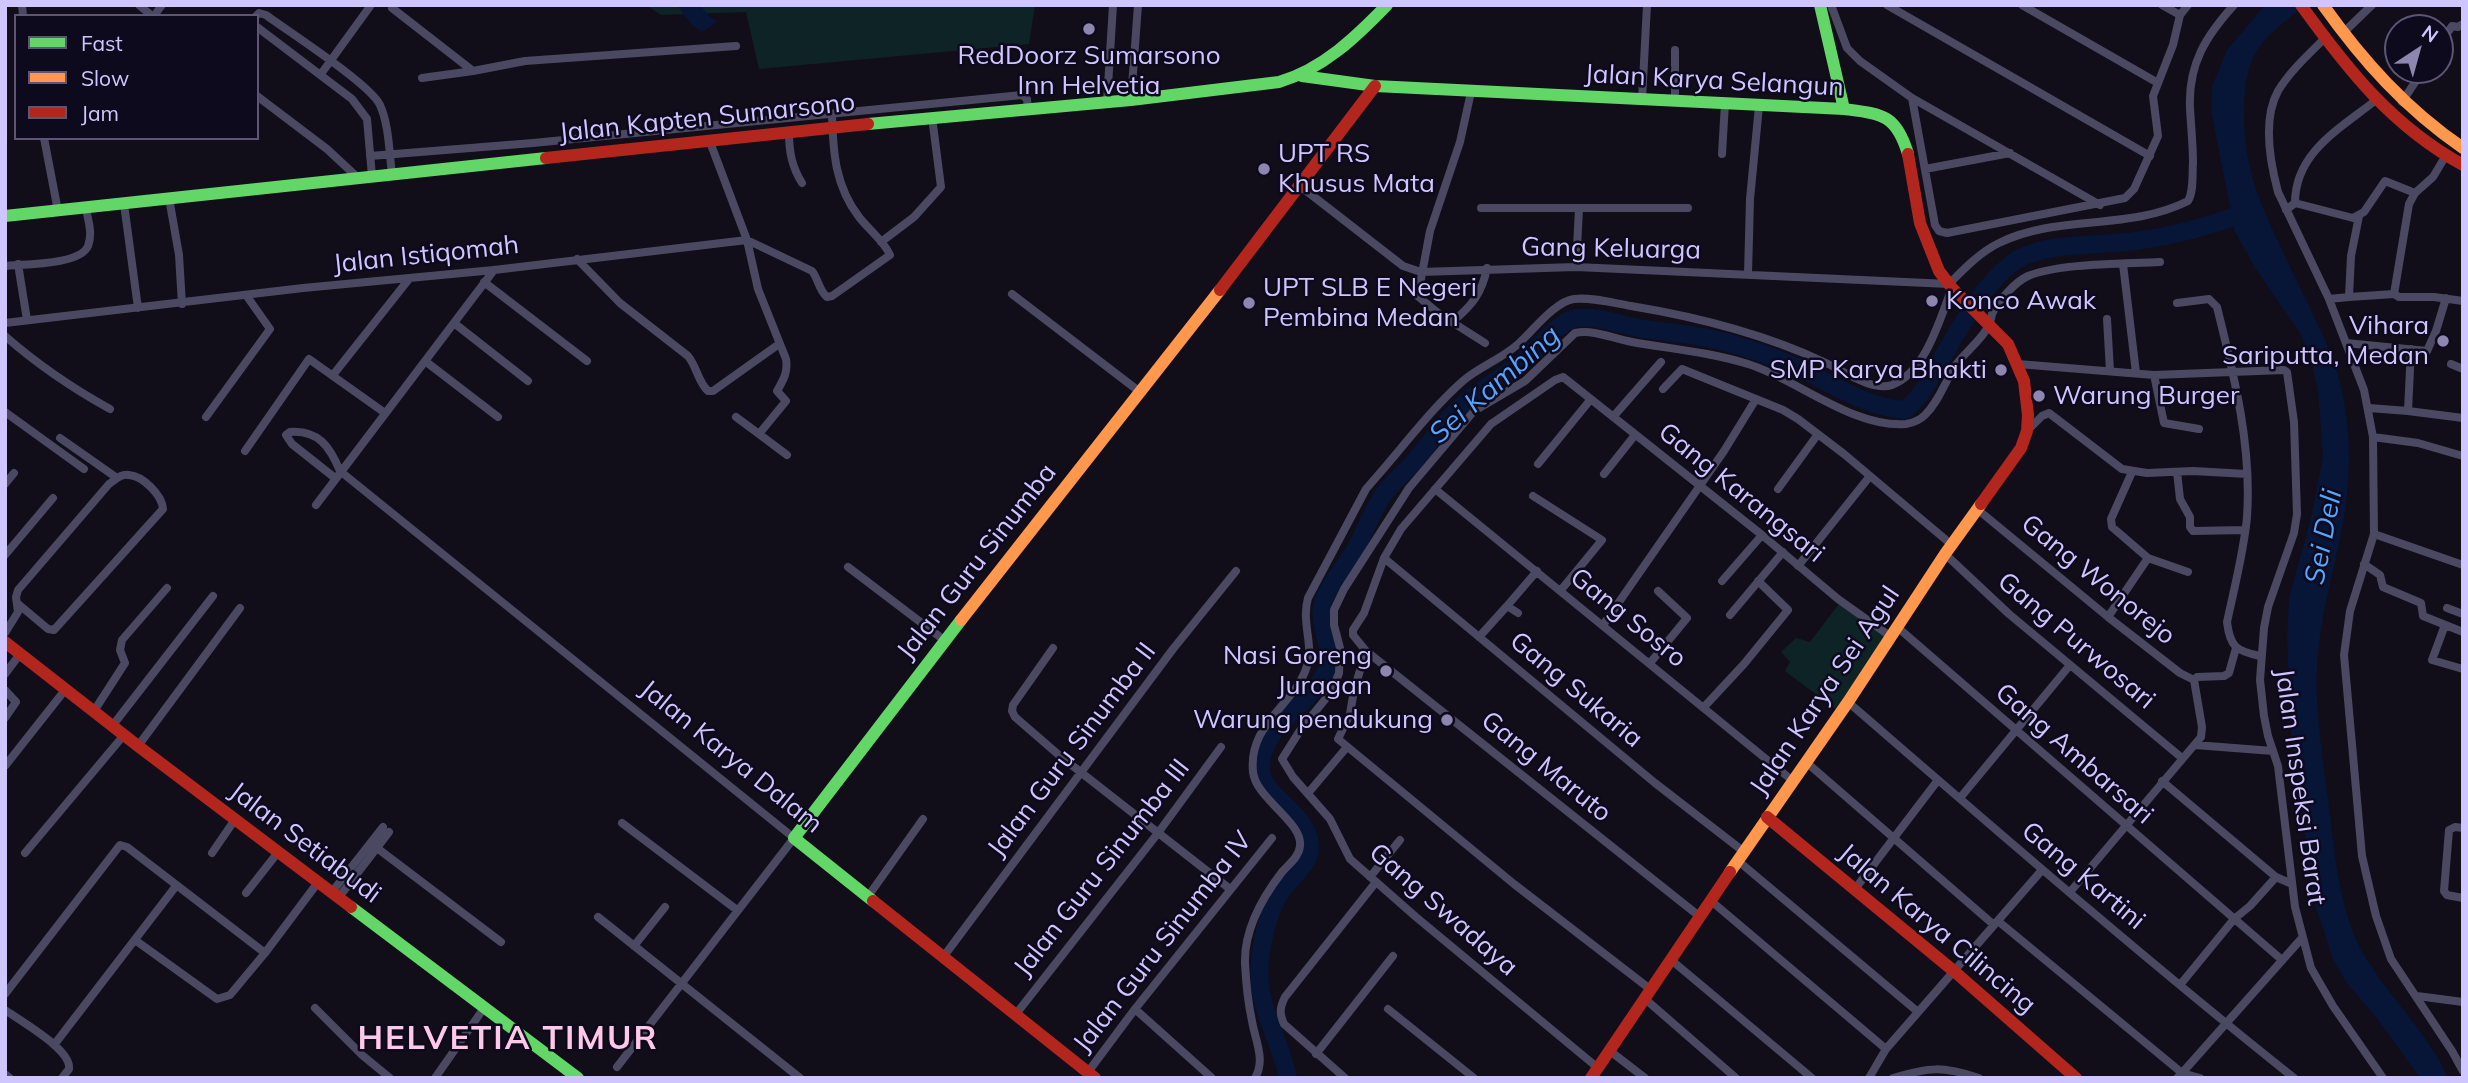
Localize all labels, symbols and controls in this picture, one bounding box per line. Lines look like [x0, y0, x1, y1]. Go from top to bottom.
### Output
legend [14, 14, 259, 140]
north arrow [2384, 14, 2454, 84]
text: N [2417, 20, 2443, 48]
marker: RedDoorz Sumarsono Inn Helvetia [1081, 21, 1097, 37]
text: Fast [81, 30, 123, 56]
place label: RedDoorz Sumarsono Inn Helvetia [957, 40, 1221, 102]
street label: Jalan Karya Selangun [1584, 59, 1844, 103]
text: Slow [81, 65, 129, 91]
street label: Jalan Kapten Sumarsono [557, 87, 857, 149]
text: Jam [81, 100, 119, 126]
place label: UPT RS Khusus Mata [1278, 138, 1435, 200]
marker: UPT RS Khusus Mata [1256, 161, 1272, 177]
street label: Jalan Istiqomah [331, 230, 521, 280]
street label: Gang Keluarga [1521, 232, 1701, 266]
place label: UPT SLB E Negeri Pembina Medan [1263, 272, 1477, 334]
place label: Konco Awak [1946, 285, 2096, 317]
marker: Konco Awak [1924, 293, 1940, 309]
marker: UPT SLB E Negeri Pembina Medan [1241, 295, 1257, 311]
place label: Vihara Sariputta, Medan [2222, 310, 2429, 372]
water label: Sei Kambing [1423, 319, 1567, 451]
marker: Vihara Sariputta, Medan [2435, 333, 2451, 349]
place label: SMP Karya Bhakti [1770, 354, 1987, 386]
marker: SMP Karya Bhakti [1993, 362, 2009, 378]
place label: Warung Burger [2053, 380, 2239, 412]
marker: Warung Burger [2031, 388, 2047, 404]
street label: Gang Karangsari [1652, 417, 1830, 569]
street label: Jalan Guru Sinumba [891, 458, 1063, 666]
water label: Sei Deli [2298, 487, 2350, 587]
street label: Gang Wonorejo [2015, 508, 2181, 652]
street label: Gang Sosro [1564, 562, 1692, 674]
street label: Gang Purwosari [1991, 566, 2161, 716]
street label: Jalan Karya Sei Agul [1743, 581, 1907, 801]
street label: Gang Sukaria [1503, 625, 1649, 755]
street label: Jalan Guru Sinumba II [981, 637, 1163, 863]
place label: Nasi Goreng Juragan [1223, 640, 1372, 702]
marker: Nasi Goreng Juragan [1378, 663, 1394, 679]
street label: Jalan Inspeksi Barat [2268, 667, 2332, 907]
street label: Jalan Karya Dalam [633, 674, 829, 840]
street label: Gang Ambarsari [1989, 677, 2159, 831]
place label: Warung pendukung [1193, 704, 1433, 736]
street label: Gang Maruto [1475, 705, 1617, 829]
marker: Warung pendukung [1439, 712, 1455, 728]
street label: Jalan Guru Sinumba III [1008, 753, 1196, 983]
street label: Jalan Setiabudi [223, 776, 387, 910]
street label: Gang Kartini [2015, 815, 2151, 937]
street label: Jalan Guru Sinumba IV [1067, 825, 1259, 1059]
street label: Gang Swadaya [1362, 837, 1524, 983]
street label: Jalan Karya Cilincing [1832, 837, 2042, 1021]
district label: HELVETIA TIMUR [359, 1019, 657, 1059]

